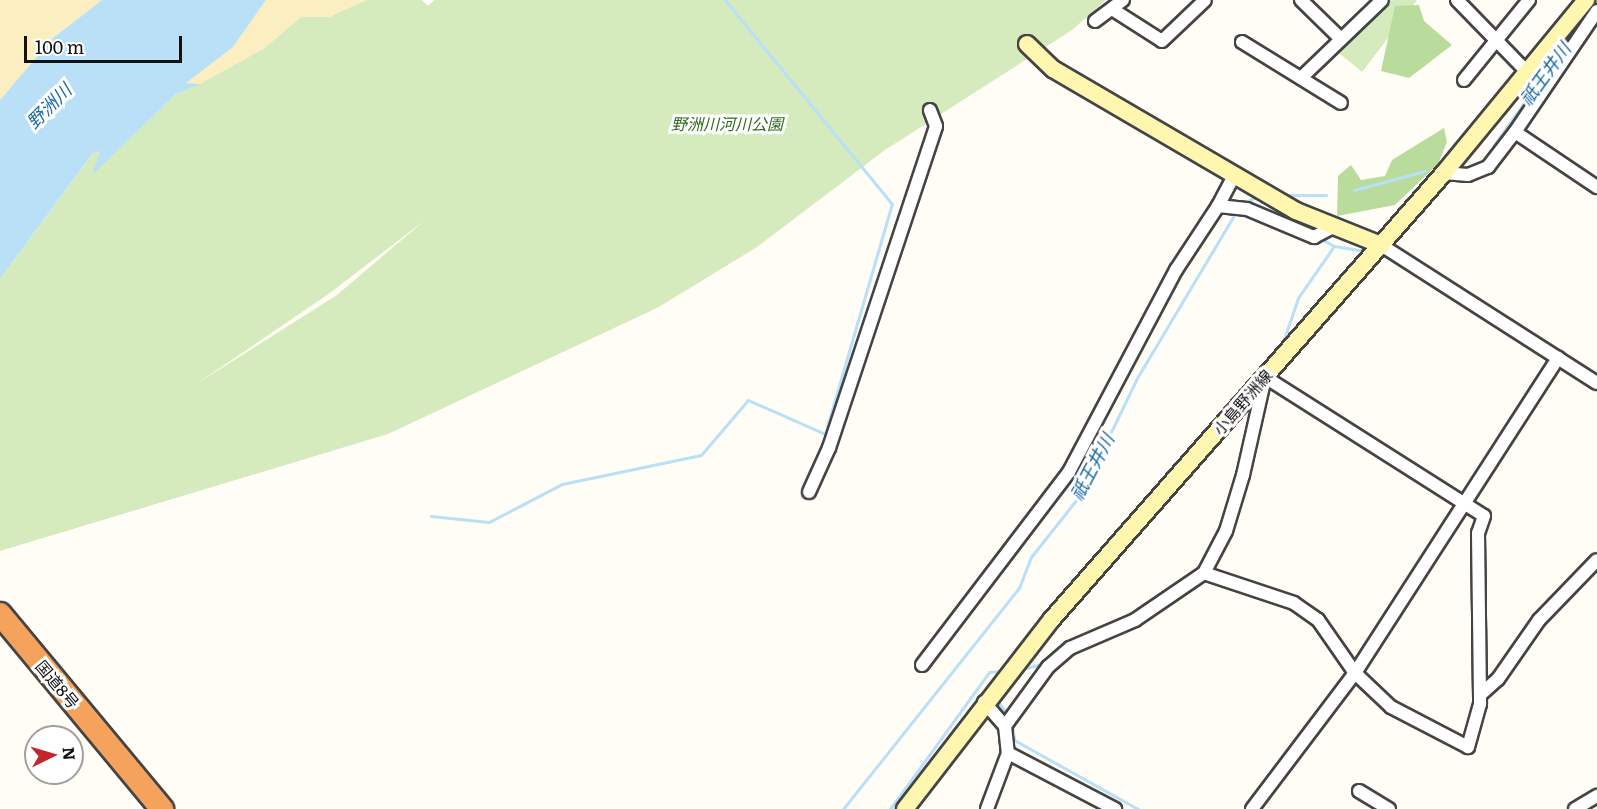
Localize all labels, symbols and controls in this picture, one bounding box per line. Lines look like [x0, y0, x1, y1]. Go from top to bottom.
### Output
scale bar [27, 24, 184, 62]
text: 100 m [35, 33, 84, 60]
water label: 祇王井川 [1515, 39, 1575, 109]
water label: 野洲川 [22, 79, 76, 133]
park label: 野洲川河川公園 [671, 113, 783, 133]
street label: 小島野洲線 [1209, 366, 1275, 438]
water label: 祇王井川 [1066, 430, 1118, 504]
street label: 国道8号 [32, 656, 84, 712]
north arrow [24, 725, 84, 785]
text: N [57, 746, 82, 761]

